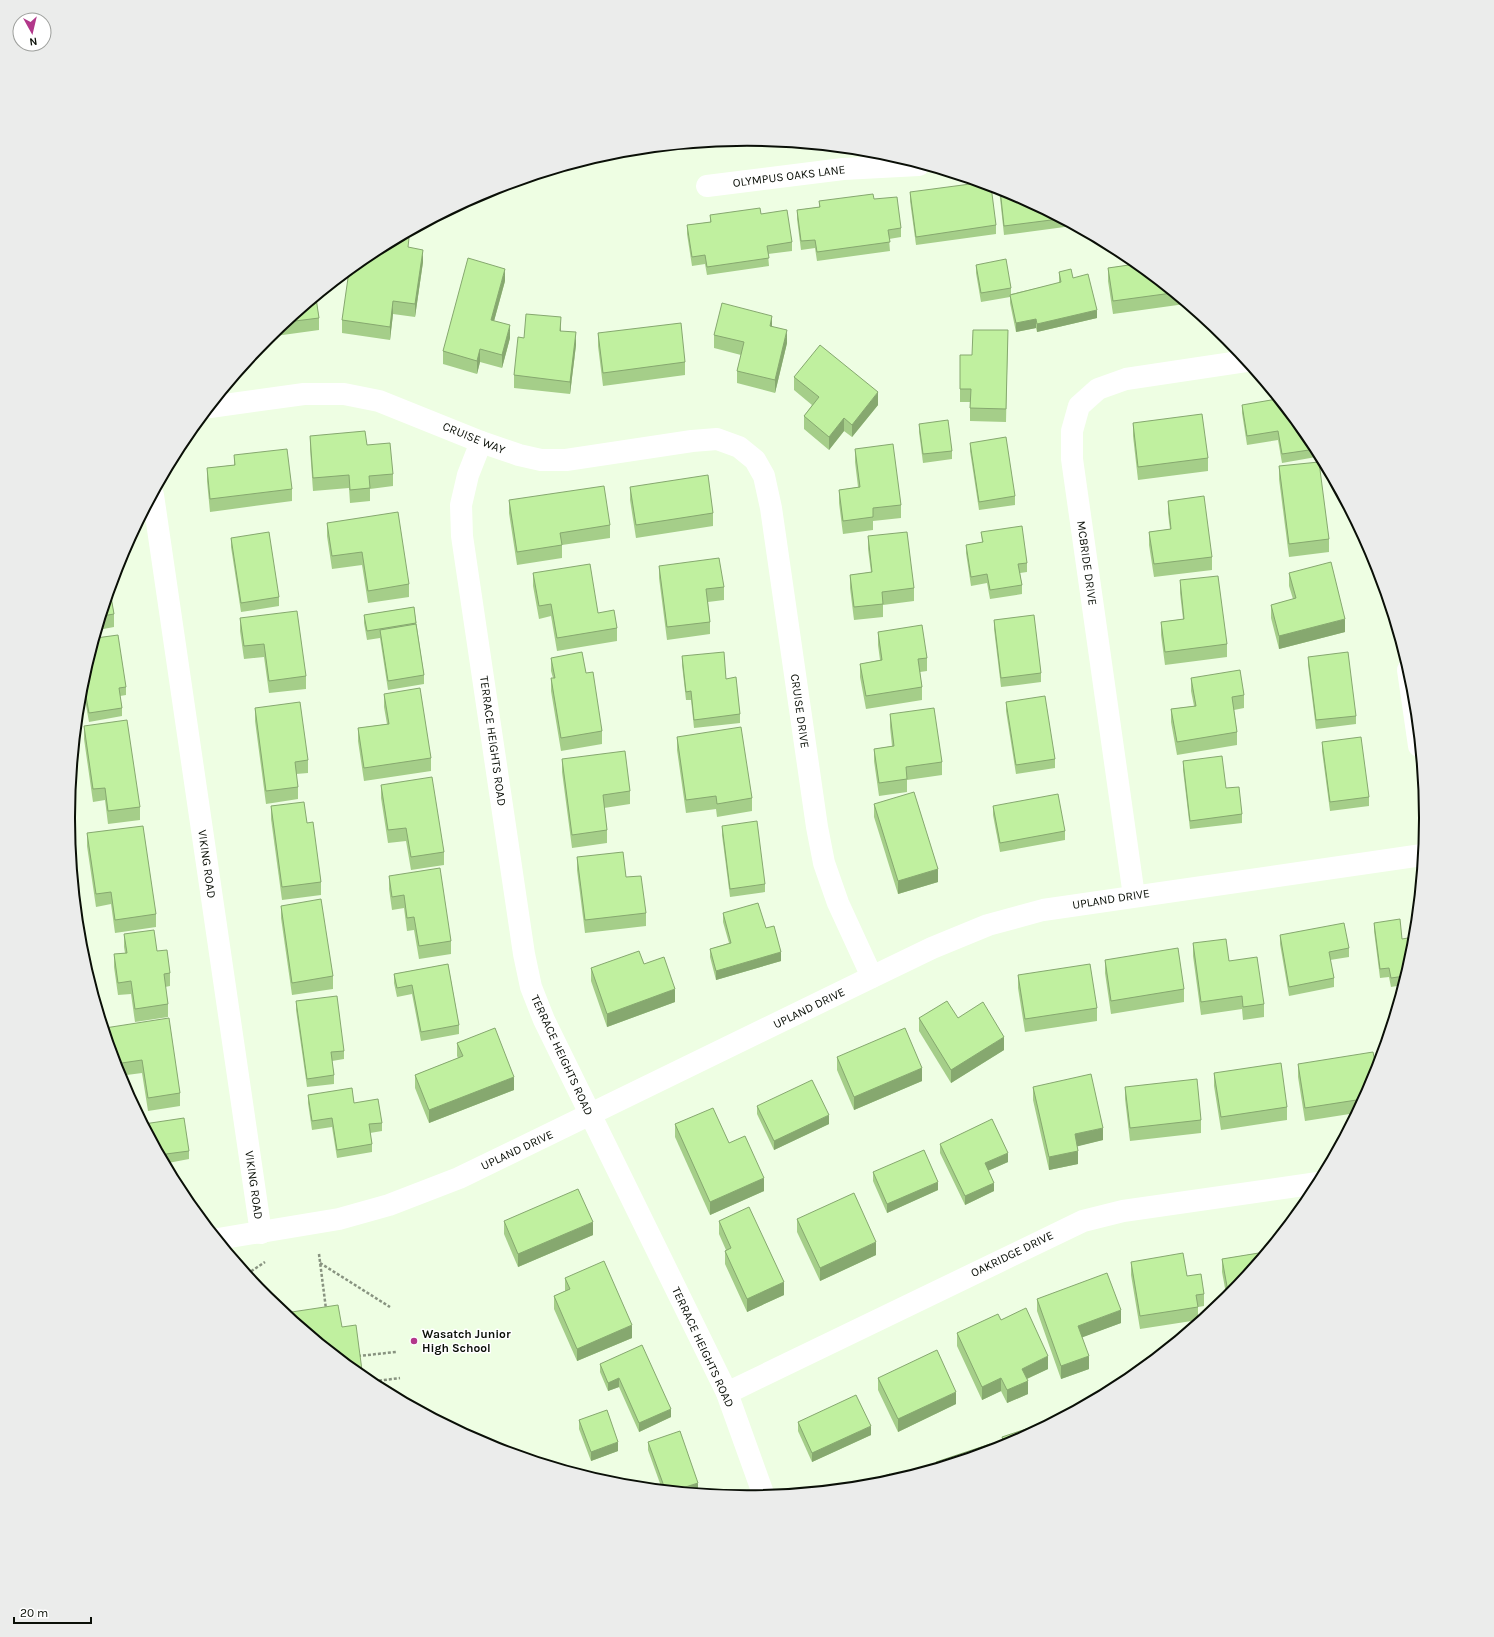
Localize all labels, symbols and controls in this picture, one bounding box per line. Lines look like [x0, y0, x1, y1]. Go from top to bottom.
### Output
north arrow [12, 12, 52, 52]
text: N [29, 34, 38, 48]
street label: OLYMPUS OAKS LANE [732, 162, 846, 190]
street label: CRUISE WAY [441, 419, 508, 457]
street label: MCBRIDE DRIVE [1074, 520, 1100, 606]
street label: CRUISE DRIVE [788, 673, 812, 749]
street label: TERRACE HEIGHTS ROAD [477, 675, 509, 807]
street label: VIKING ROAD [195, 829, 219, 899]
street label: UPLAND DRIVE [1071, 886, 1151, 912]
street label: UPLAND DRIVE [771, 985, 847, 1031]
street label: TERRACE HEIGHTS ROAD [528, 993, 596, 1117]
street label: UPLAND DRIVE [479, 1127, 555, 1173]
street label: VIKING ROAD [242, 1150, 266, 1220]
street label: OAKRIDGE DRIVE [968, 1228, 1056, 1280]
street label: TERRACE HEIGHTS ROAD [669, 1285, 737, 1409]
place label: Wasatch Junior High School [422, 1327, 511, 1355]
marker: Wasatch Junior High School [409, 1336, 419, 1346]
scale bar [14, 1599, 91, 1625]
text: 20 m [20, 1606, 48, 1620]

